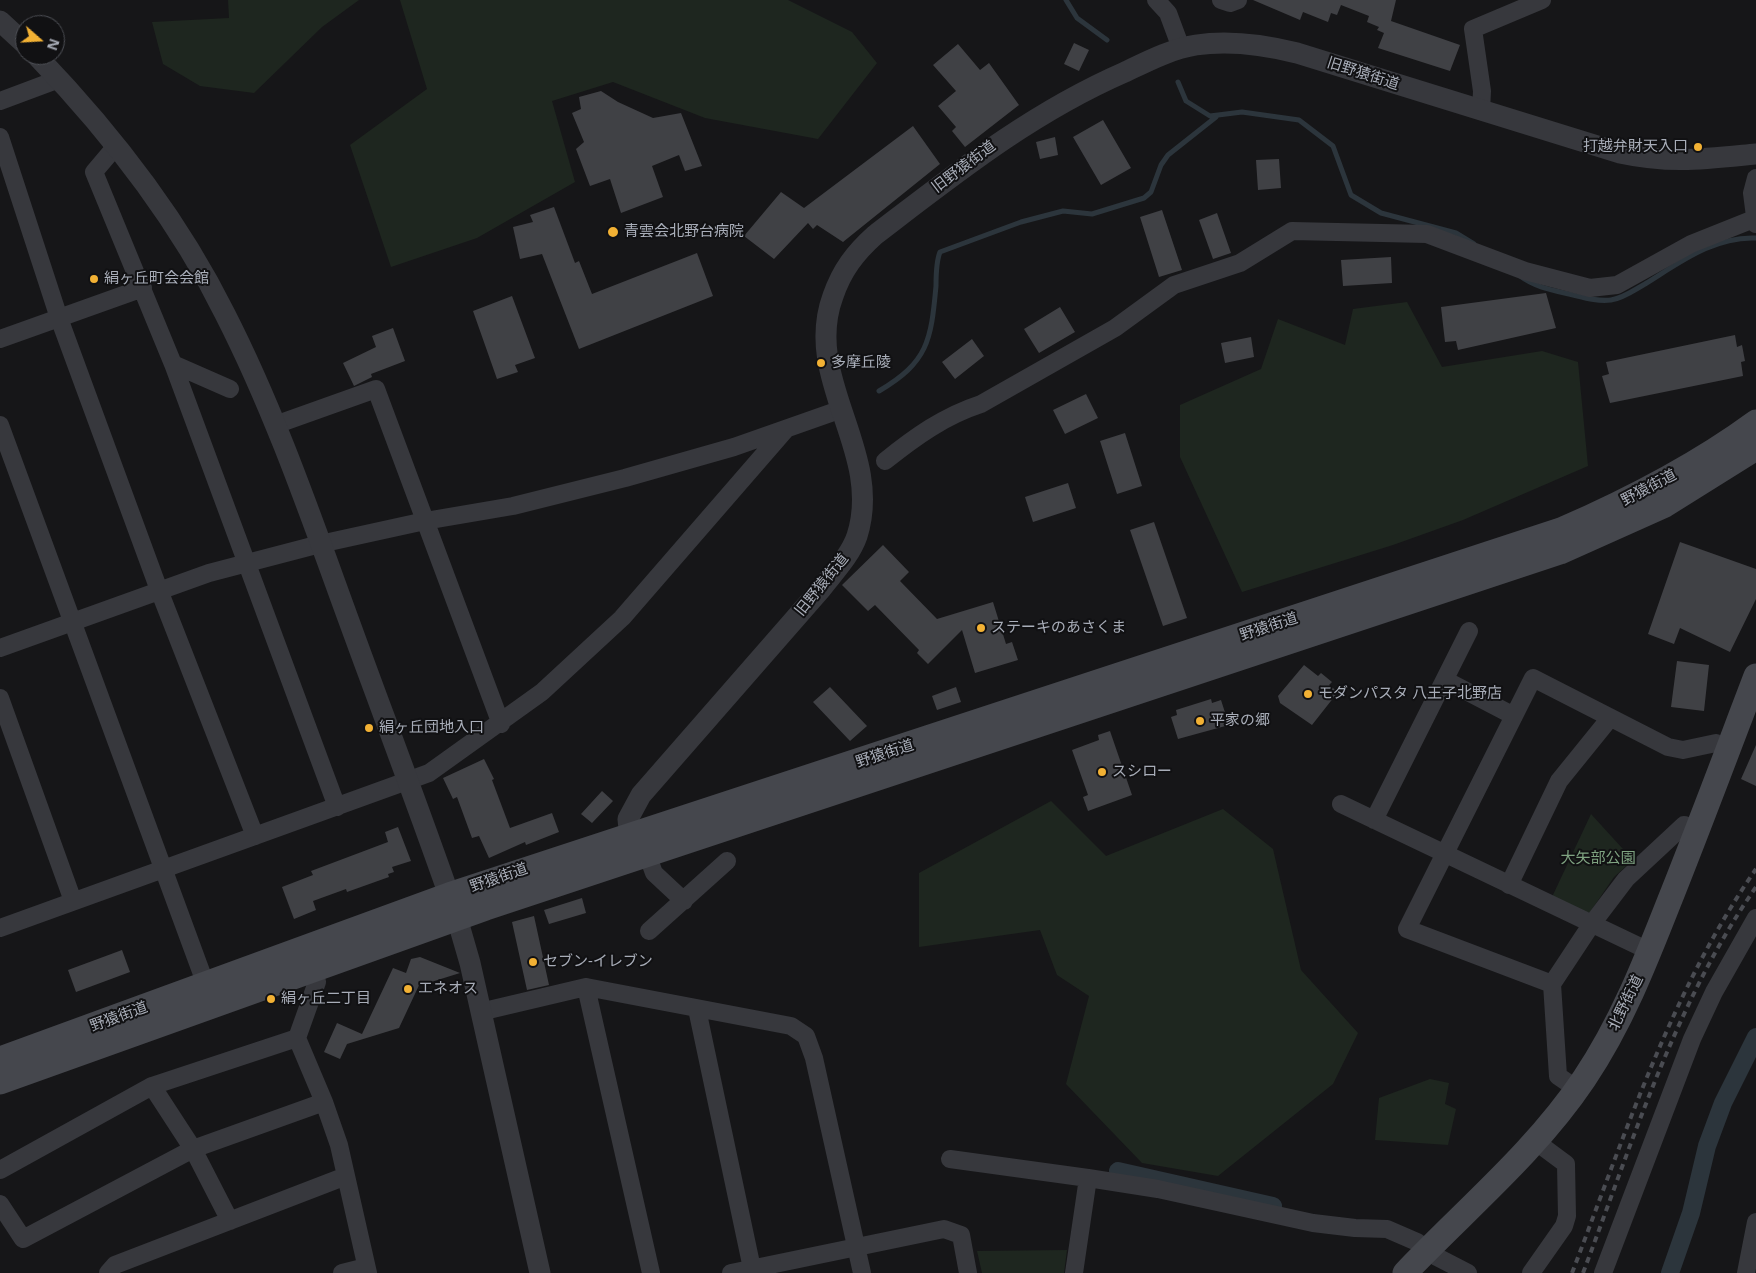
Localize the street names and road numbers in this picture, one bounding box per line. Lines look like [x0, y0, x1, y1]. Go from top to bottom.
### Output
street label: 旧野猿街道 [1325, 54, 1401, 94]
street label: 旧野猿街道 [929, 137, 999, 197]
street label: 野猿街道 [1618, 466, 1680, 510]
street label: 旧野猿街道 [791, 550, 853, 620]
street label: 野猿街道 [1238, 609, 1300, 645]
street label: 野猿街道 [854, 736, 916, 772]
street label: 野猿街道 [468, 860, 530, 896]
street label: 北野街道 [1605, 972, 1647, 1034]
street label: 野猿街道 [88, 998, 150, 1036]

